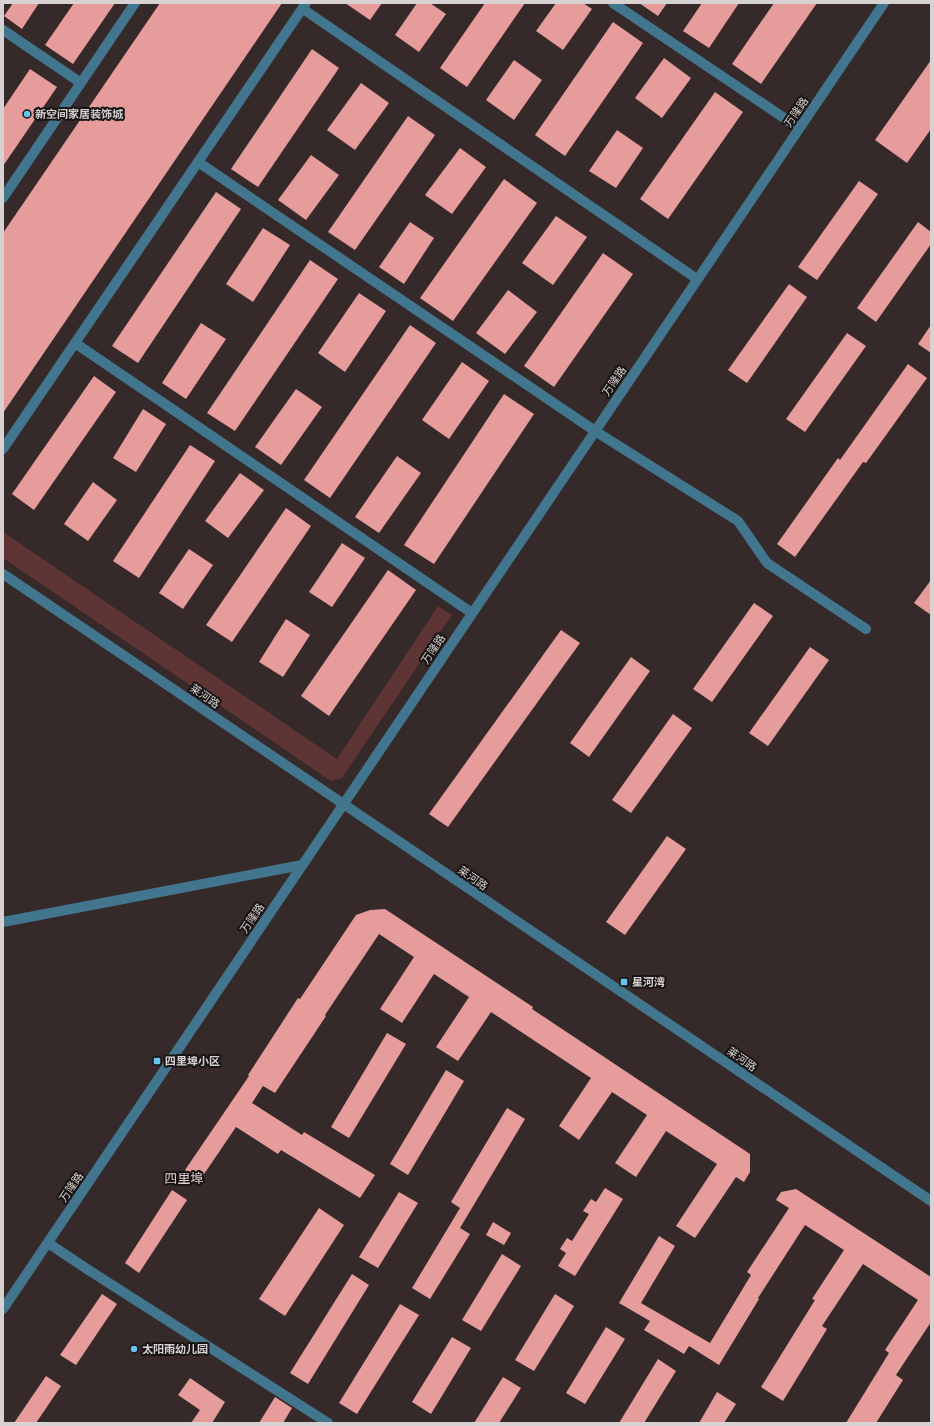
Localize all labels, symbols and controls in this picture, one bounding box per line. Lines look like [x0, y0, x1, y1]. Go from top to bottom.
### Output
street label: 万隆路 [780, 94, 811, 130]
place label: 新空间家居装饰城 [35, 106, 124, 121]
marker: 新空间家居装饰城 [22, 109, 32, 119]
street label: 万隆路 [598, 363, 629, 399]
street label: 万隆路 [417, 631, 448, 667]
street label: 莱河路 [187, 680, 223, 711]
street label: 莱河路 [455, 862, 491, 893]
street label: 万隆路 [236, 900, 267, 936]
place label: 星河湾 [632, 974, 665, 989]
marker: 星河湾 [619, 977, 629, 987]
street label: 莱河路 [724, 1043, 760, 1074]
place label: 四里埠小区 [165, 1053, 220, 1068]
marker: 四里埠小区 [152, 1056, 162, 1066]
street label: 万隆路 [55, 1169, 86, 1205]
district label: 四里埠 [164, 1169, 204, 1187]
place label: 太阳雨幼儿园 [142, 1341, 208, 1356]
marker: 太阳雨幼儿园 [129, 1344, 139, 1354]

